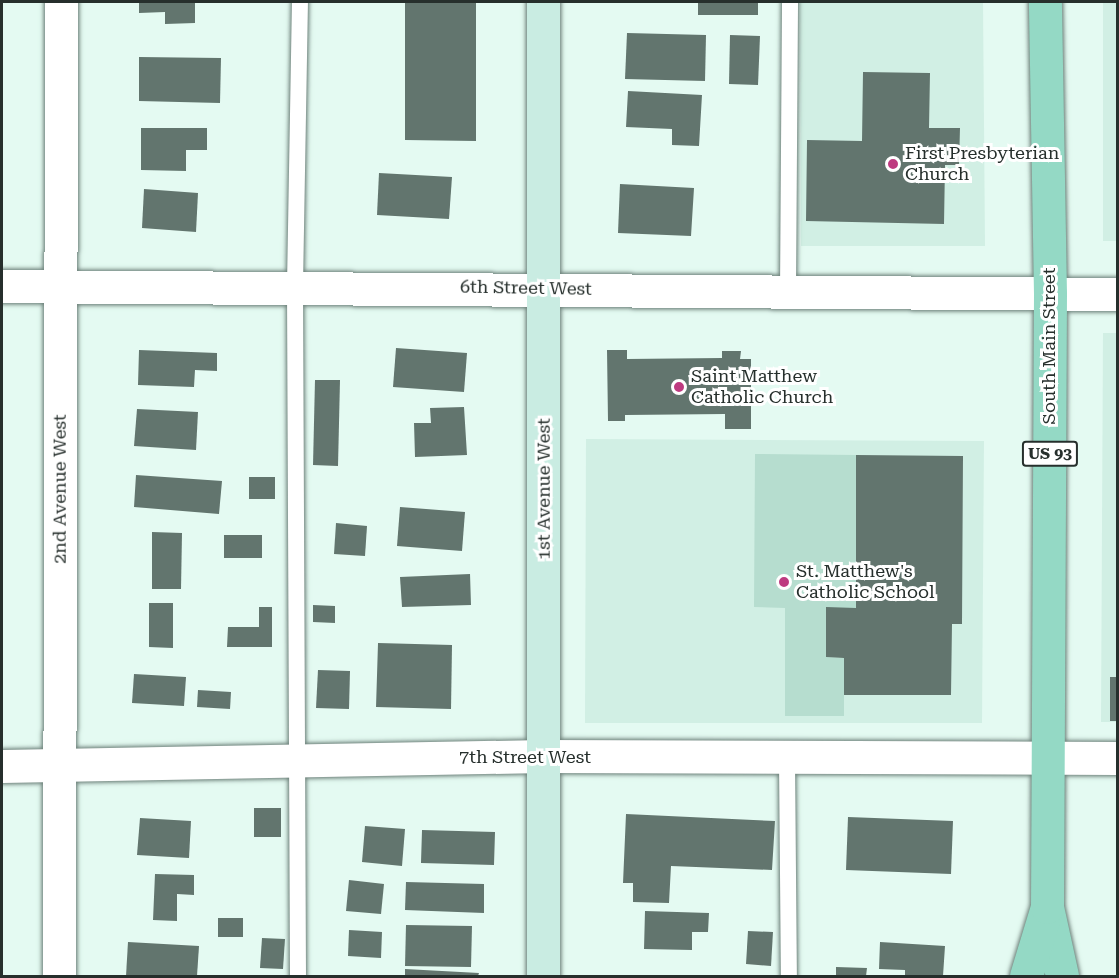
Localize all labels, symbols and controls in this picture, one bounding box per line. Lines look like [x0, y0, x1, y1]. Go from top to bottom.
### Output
place label: First Presbyterian Church [905, 143, 1059, 186]
marker: First Presbyterian Church [886, 157, 900, 171]
street label: South Main Street [1038, 268, 1060, 424]
street label: 6th Street West [460, 276, 592, 300]
place label: Saint Matthew Catholic Church [691, 366, 833, 409]
marker: Saint Matthew Catholic Church [672, 380, 686, 394]
street label: 2nd Avenue West [49, 414, 71, 564]
street label: 1st Avenue West [533, 418, 555, 560]
road number: US 93 [1022, 441, 1078, 467]
place label: St. Matthew's Catholic School [796, 561, 935, 604]
marker: St. Matthew's Catholic School [777, 575, 791, 589]
street label: 7th Street West [459, 746, 591, 768]

